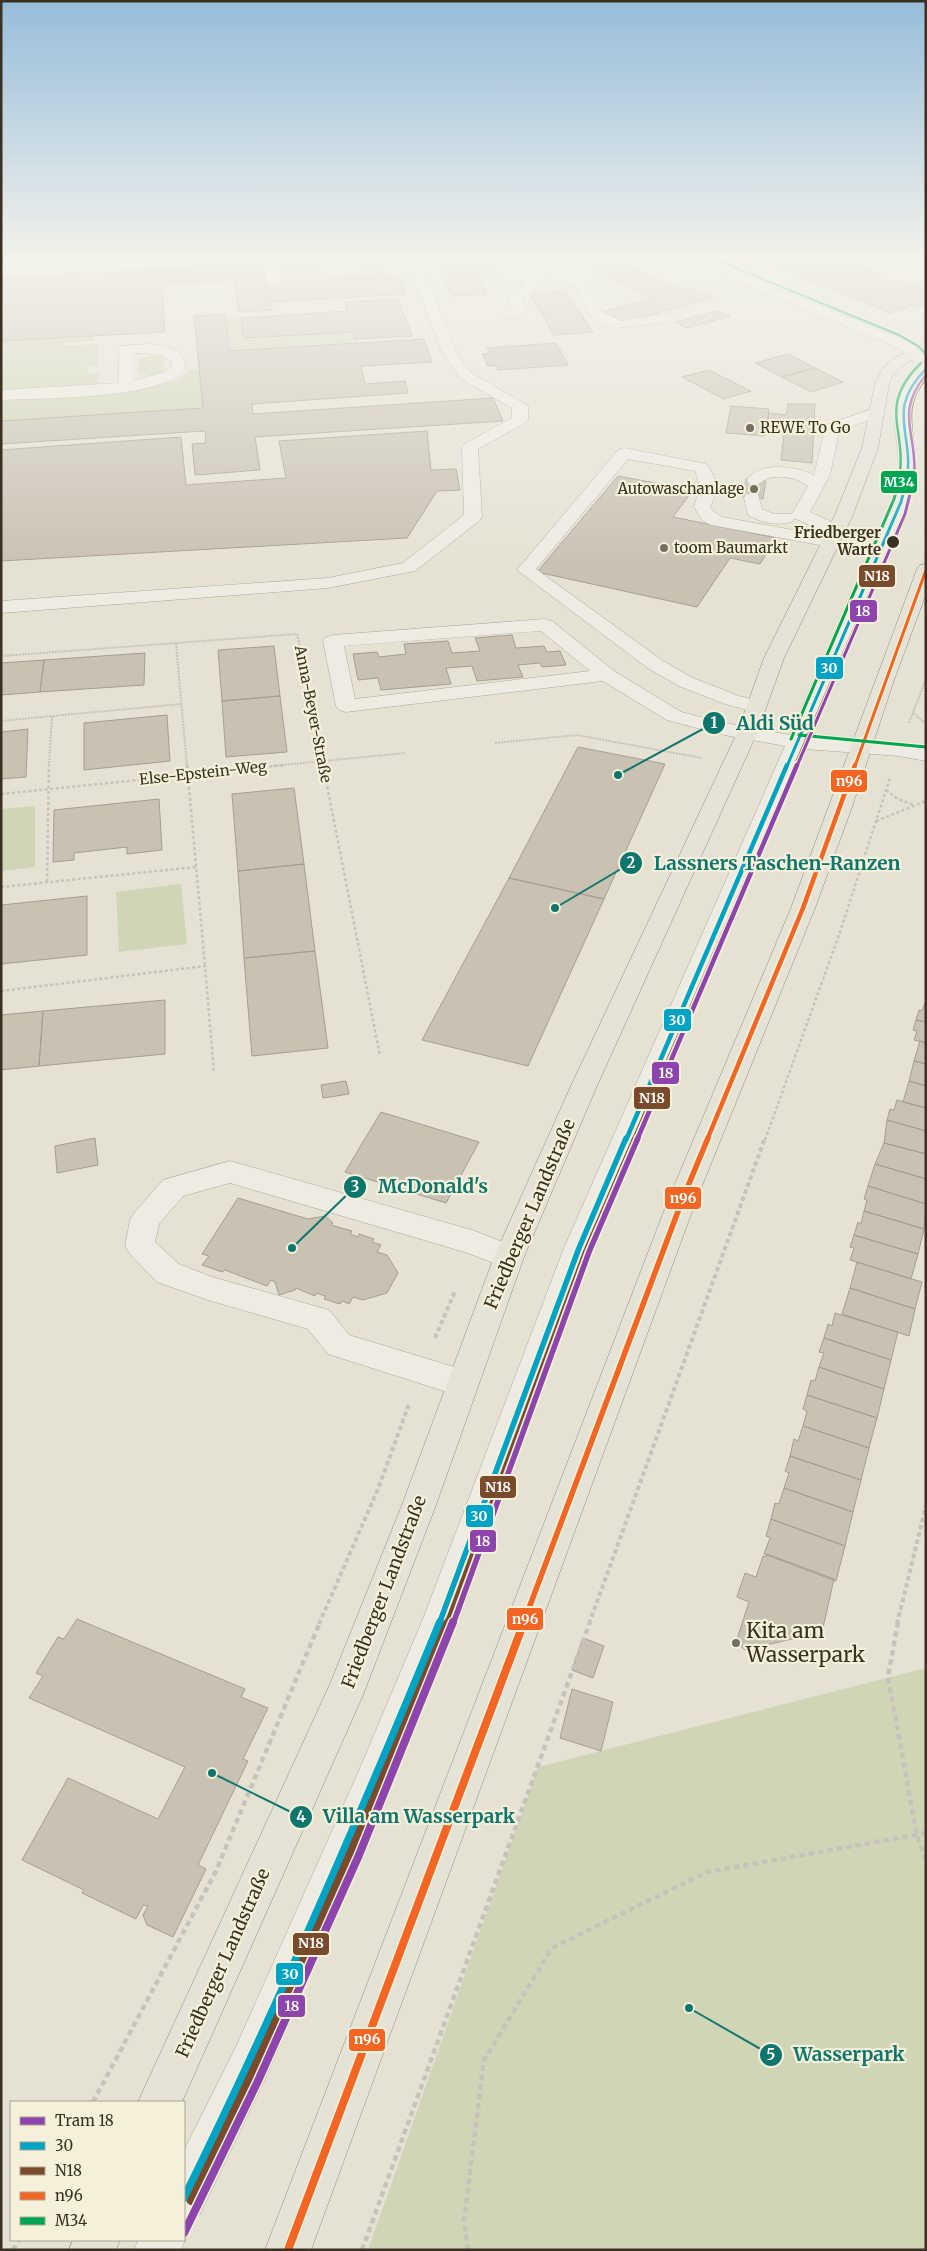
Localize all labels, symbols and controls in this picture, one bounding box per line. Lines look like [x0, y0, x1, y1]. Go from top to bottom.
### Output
place label: REWE To Go [760, 418, 851, 437]
marker: REWE To Go [744, 422, 756, 434]
line badge: M34 [880, 470, 918, 494]
text: M34 [883, 473, 915, 491]
place label: Autowaschanlage [616, 479, 744, 498]
marker: Autowaschanlage [748, 483, 760, 495]
place label: Friedberger Warte [794, 523, 881, 559]
marker: Friedberger Warte [885, 534, 901, 550]
place label: toom Baumarkt [674, 538, 788, 557]
marker: toom Baumarkt [658, 542, 670, 554]
line badge: N18 [858, 564, 896, 588]
text: N18 [864, 567, 890, 585]
line badge: 18 [849, 599, 878, 623]
text: 18 [856, 602, 871, 620]
street label: Anna-Beyer-Straße [291, 643, 336, 784]
line badge: 30 [815, 656, 844, 680]
text: 30 [820, 659, 838, 677]
callout: Aldi Süd [701, 706, 824, 740]
text: Aldi Süd [735, 711, 814, 735]
text: 1 [711, 713, 718, 732]
street label: Else-Epstein-Weg [138, 756, 268, 789]
line badge: n96 [830, 769, 868, 793]
text: n96 [836, 772, 863, 790]
callout: Lassners Taschen-Ranzen [619, 846, 910, 880]
text: Lassners Taschen-Ranzen [654, 851, 900, 875]
text: 2 [627, 853, 636, 872]
line badge: 30 [663, 1008, 692, 1032]
text: 30 [668, 1011, 686, 1029]
line badge: 18 [651, 1061, 680, 1085]
text: 18 [659, 1064, 674, 1082]
line badge: N18 [633, 1086, 671, 1110]
text: N18 [639, 1089, 665, 1107]
street label: Friedberger Landstraße [479, 1115, 580, 1313]
callout: McDonald's [343, 1170, 498, 1204]
text: McDonald's [378, 1174, 488, 1198]
text: 3 [351, 1177, 359, 1196]
line badge: n96 [664, 1186, 702, 1210]
text: n96 [670, 1189, 697, 1207]
line badge: N18 [479, 1475, 517, 1499]
text: N18 [485, 1478, 511, 1496]
street label: Friedberger Landstraße [336, 1492, 431, 1692]
line badge: 30 [465, 1504, 494, 1528]
text: 30 [470, 1507, 488, 1525]
line badge: 18 [469, 1529, 497, 1553]
text: 18 [476, 1532, 491, 1550]
line badge: n96 [506, 1607, 544, 1631]
text: n96 [512, 1610, 539, 1628]
place label: Kita am Wasserpark [745, 1617, 866, 1668]
marker: Kita am Wasserpark [730, 1637, 742, 1649]
callout: Villa am Wasserpark [288, 1800, 525, 1834]
text: Villa am Wasserpark [322, 1804, 516, 1828]
text: 4 [296, 1807, 306, 1826]
street label: Friedberger Landstraße [170, 1865, 275, 2061]
line badge: N18 [292, 1932, 330, 1956]
text: N18 [298, 1934, 324, 1952]
line badge: 30 [275, 1962, 304, 1986]
text: 30 [281, 1965, 299, 1983]
line badge: 18 [277, 1994, 306, 2018]
text: 18 [285, 1997, 300, 2015]
line badge: n96 [348, 2028, 386, 2052]
text: n96 [354, 2030, 381, 2048]
callout: Wasserpark [759, 2038, 915, 2072]
text: Wasserpark [792, 2042, 905, 2066]
text: 5 [767, 2045, 775, 2064]
legend [10, 2101, 185, 2241]
text: Tram 18 [55, 2111, 114, 2130]
text: 30 [55, 2136, 73, 2155]
text: N18 [55, 2161, 82, 2180]
text: n96 [55, 2186, 83, 2205]
text: M34 [55, 2211, 87, 2230]

